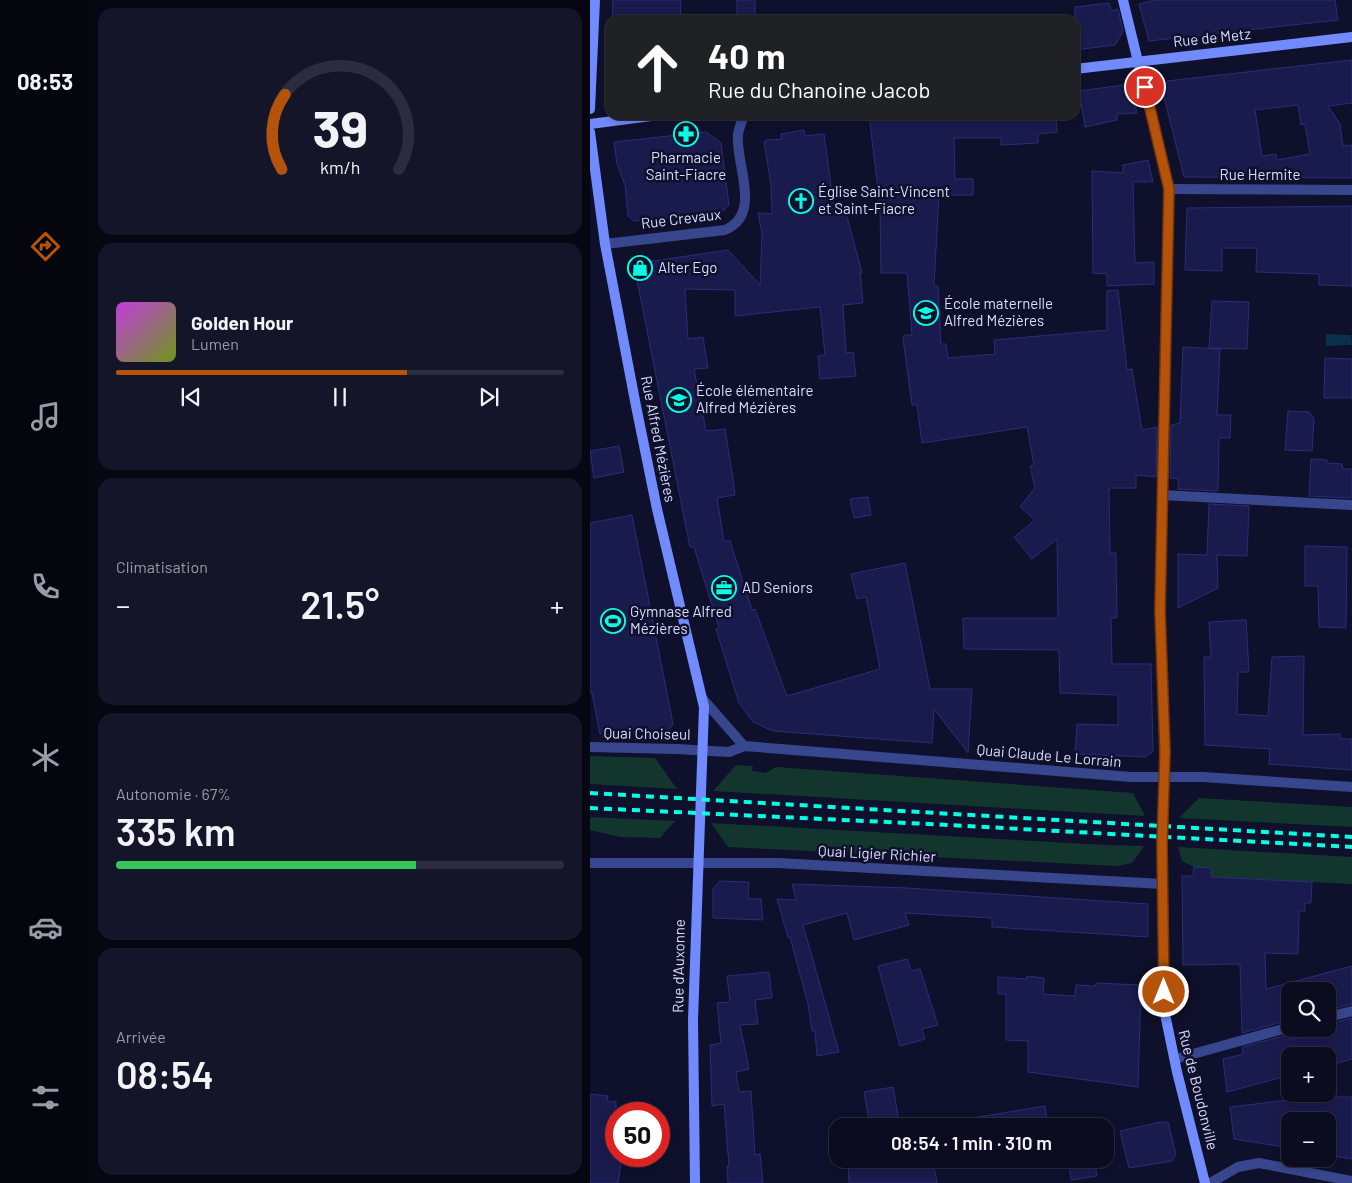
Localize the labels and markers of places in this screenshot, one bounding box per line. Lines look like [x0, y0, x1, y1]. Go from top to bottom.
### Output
pin [1124, 66, 1166, 108]
pharmacy icon: Pharmacie Saint-Fiacre [673, 121, 699, 147]
place label: Pharmacie Saint-Fiacre [646, 148, 726, 183]
place label: Église Saint-Vincent et Saint-Fiacre [818, 182, 950, 217]
church icon: Église Saint-Vincent et Saint-Fiacre [788, 188, 814, 214]
shop icon: Alter Ego [627, 255, 653, 281]
place label: Alter Ego [658, 258, 718, 276]
place label: École maternelle Alfred Mézières [944, 294, 1053, 329]
school or university icon: École maternelle Alfred Mézières [913, 300, 939, 326]
place label: École élémentaire Alfred Mézières [696, 381, 814, 416]
school or university icon: École élémentaire Alfred Mézières [666, 387, 692, 413]
office icon: AD Seniors [711, 575, 737, 601]
place label: AD Seniors [742, 578, 813, 596]
place label: Gymnase Alfred Mézières [630, 602, 732, 637]
sports icon: Gymnase Alfred Mézières [600, 608, 626, 634]

